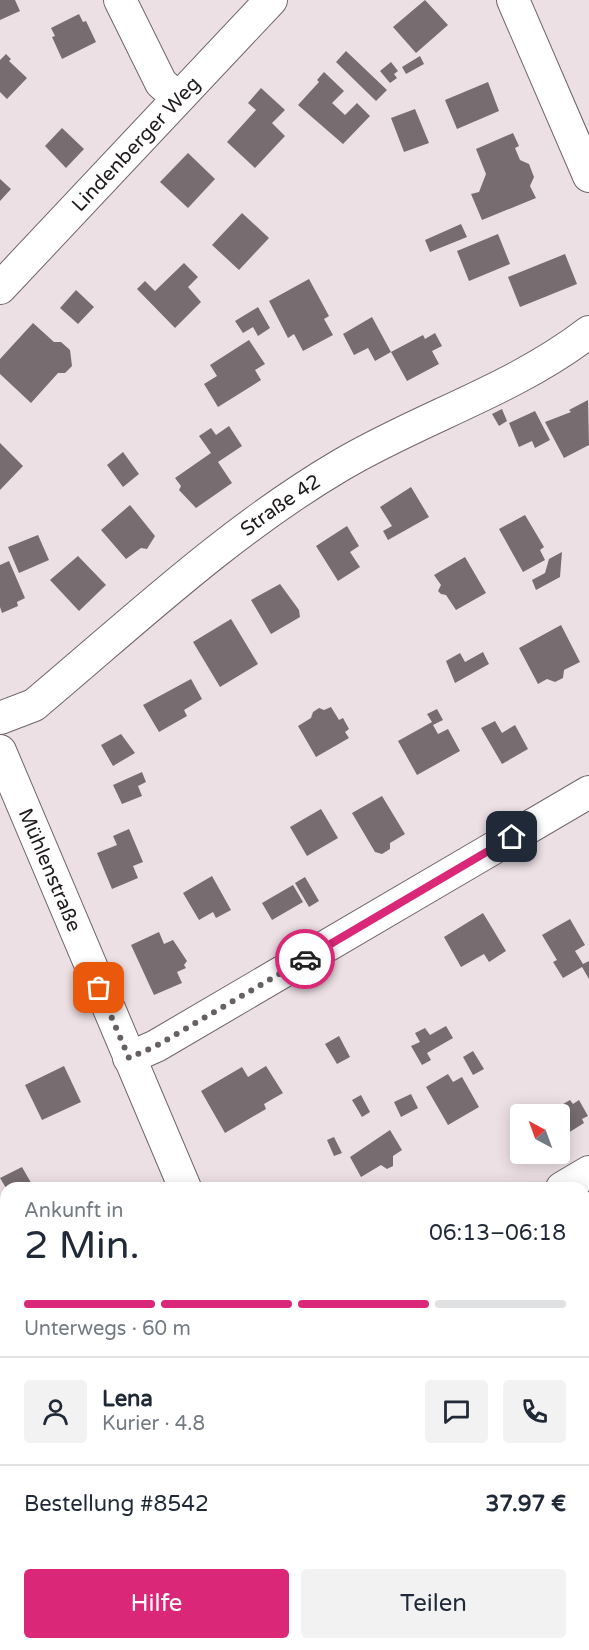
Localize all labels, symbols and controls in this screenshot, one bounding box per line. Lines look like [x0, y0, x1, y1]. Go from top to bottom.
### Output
street label: Lindenberger Weg [67, 72, 206, 217]
street label: Straße 42 [236, 469, 325, 542]
street label: Mühlenstraße [13, 805, 86, 935]
pin [486, 811, 537, 862]
icon: home [495, 820, 528, 853]
courier [275, 929, 335, 989]
icon: car [289, 943, 322, 976]
pin [73, 962, 124, 1013]
icon: bag [82, 971, 115, 1004]
north arrow [510, 1104, 570, 1164]
map controls [510, 1104, 570, 1164]
text: Ankunft in [24, 1199, 123, 1223]
text: 06:13–06:18 [429, 1220, 566, 1246]
text: 2 Min. [24, 1222, 140, 1269]
text: Unterwegs · 60 m [24, 1317, 191, 1341]
button: person [24, 1380, 87, 1443]
button: chat [425, 1380, 488, 1443]
button: phone [503, 1380, 566, 1443]
text: Lena [102, 1386, 153, 1412]
text: Kurier · 4.8 [102, 1412, 205, 1436]
text: Bestellung #8542 [24, 1491, 209, 1517]
text: 37.97 € [485, 1491, 566, 1517]
button: Hilfe [24, 1569, 289, 1638]
button: Teilen [301, 1569, 566, 1638]

